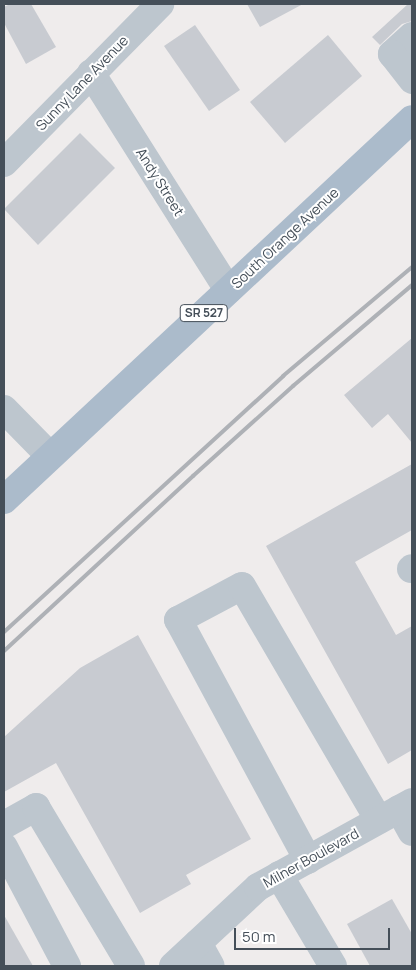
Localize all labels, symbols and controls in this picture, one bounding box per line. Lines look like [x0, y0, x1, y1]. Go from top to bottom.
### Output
street label: Sunny Lane Avenue [32, 32, 132, 134]
street label: Andy Street [133, 145, 187, 219]
street label: South Orange Avenue [228, 184, 342, 292]
road number: SR 527 [179, 304, 229, 322]
street label: Milner Boulevard [260, 825, 362, 891]
scale bar [236, 918, 392, 950]
text: 50 m [242, 926, 276, 947]

